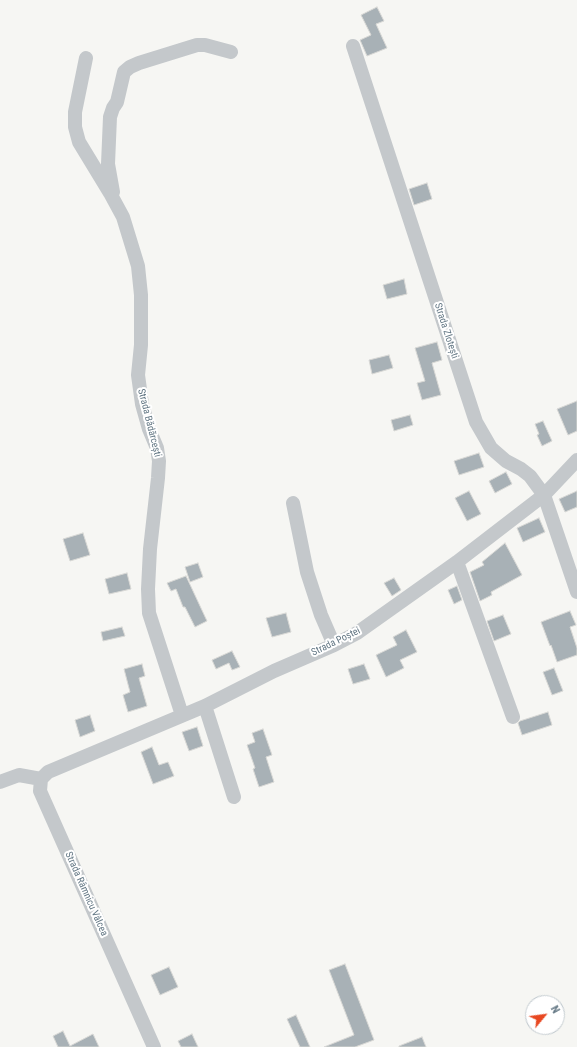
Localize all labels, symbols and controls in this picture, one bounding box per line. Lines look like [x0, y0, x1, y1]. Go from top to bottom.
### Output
street label: Strada Zlotești [431, 302, 461, 360]
street label: Strada Bădărcești [135, 388, 163, 458]
street label: Strada Poștei [310, 625, 362, 659]
street label: Strada Râmnicu Vâlcea [62, 850, 110, 938]
north arrow [525, 995, 565, 1035]
text: N [548, 1003, 562, 1016]

